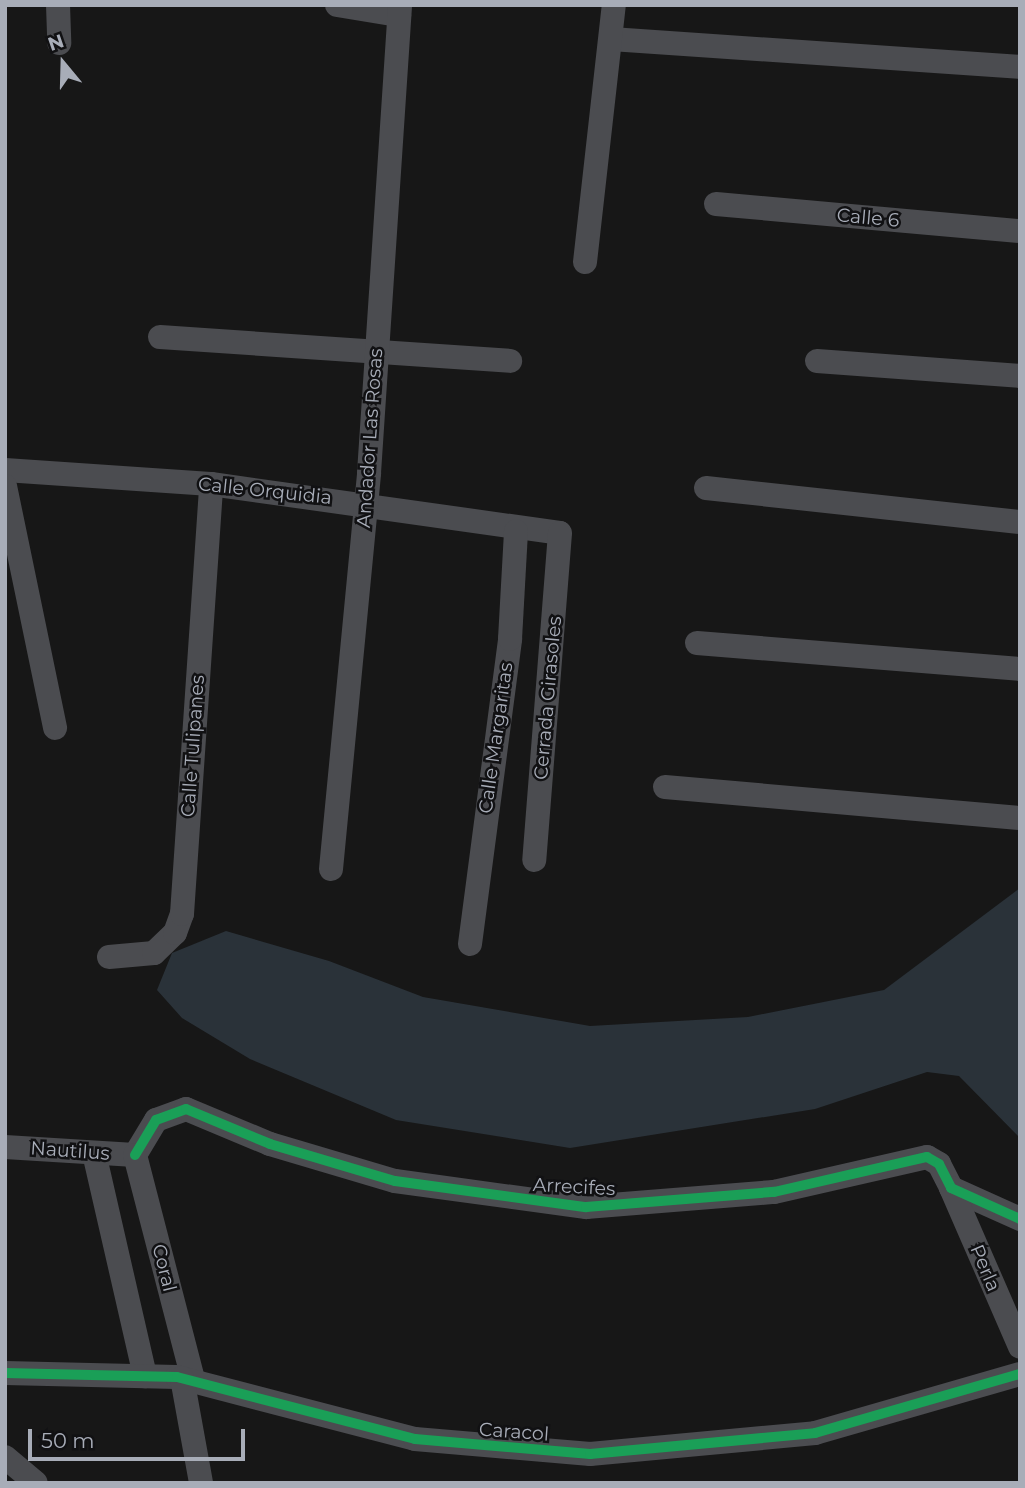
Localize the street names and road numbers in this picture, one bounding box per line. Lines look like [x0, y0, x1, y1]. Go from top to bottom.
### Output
street label: Calle 6 [836, 204, 900, 232]
street label: Andador Las Rosas [352, 347, 388, 529]
street label: Calle Orquidia [197, 473, 333, 509]
street label: Cerrada Girasoles [529, 615, 567, 781]
street label: Calle Margaritas [474, 661, 518, 815]
street label: Calle Tulipanes [177, 674, 209, 818]
street label: Nautilus [30, 1137, 110, 1165]
street label: Arrecifes [532, 1173, 616, 1201]
street label: Perla [965, 1241, 1005, 1295]
street label: Coral [147, 1242, 181, 1294]
street label: Caracol [478, 1418, 550, 1446]

